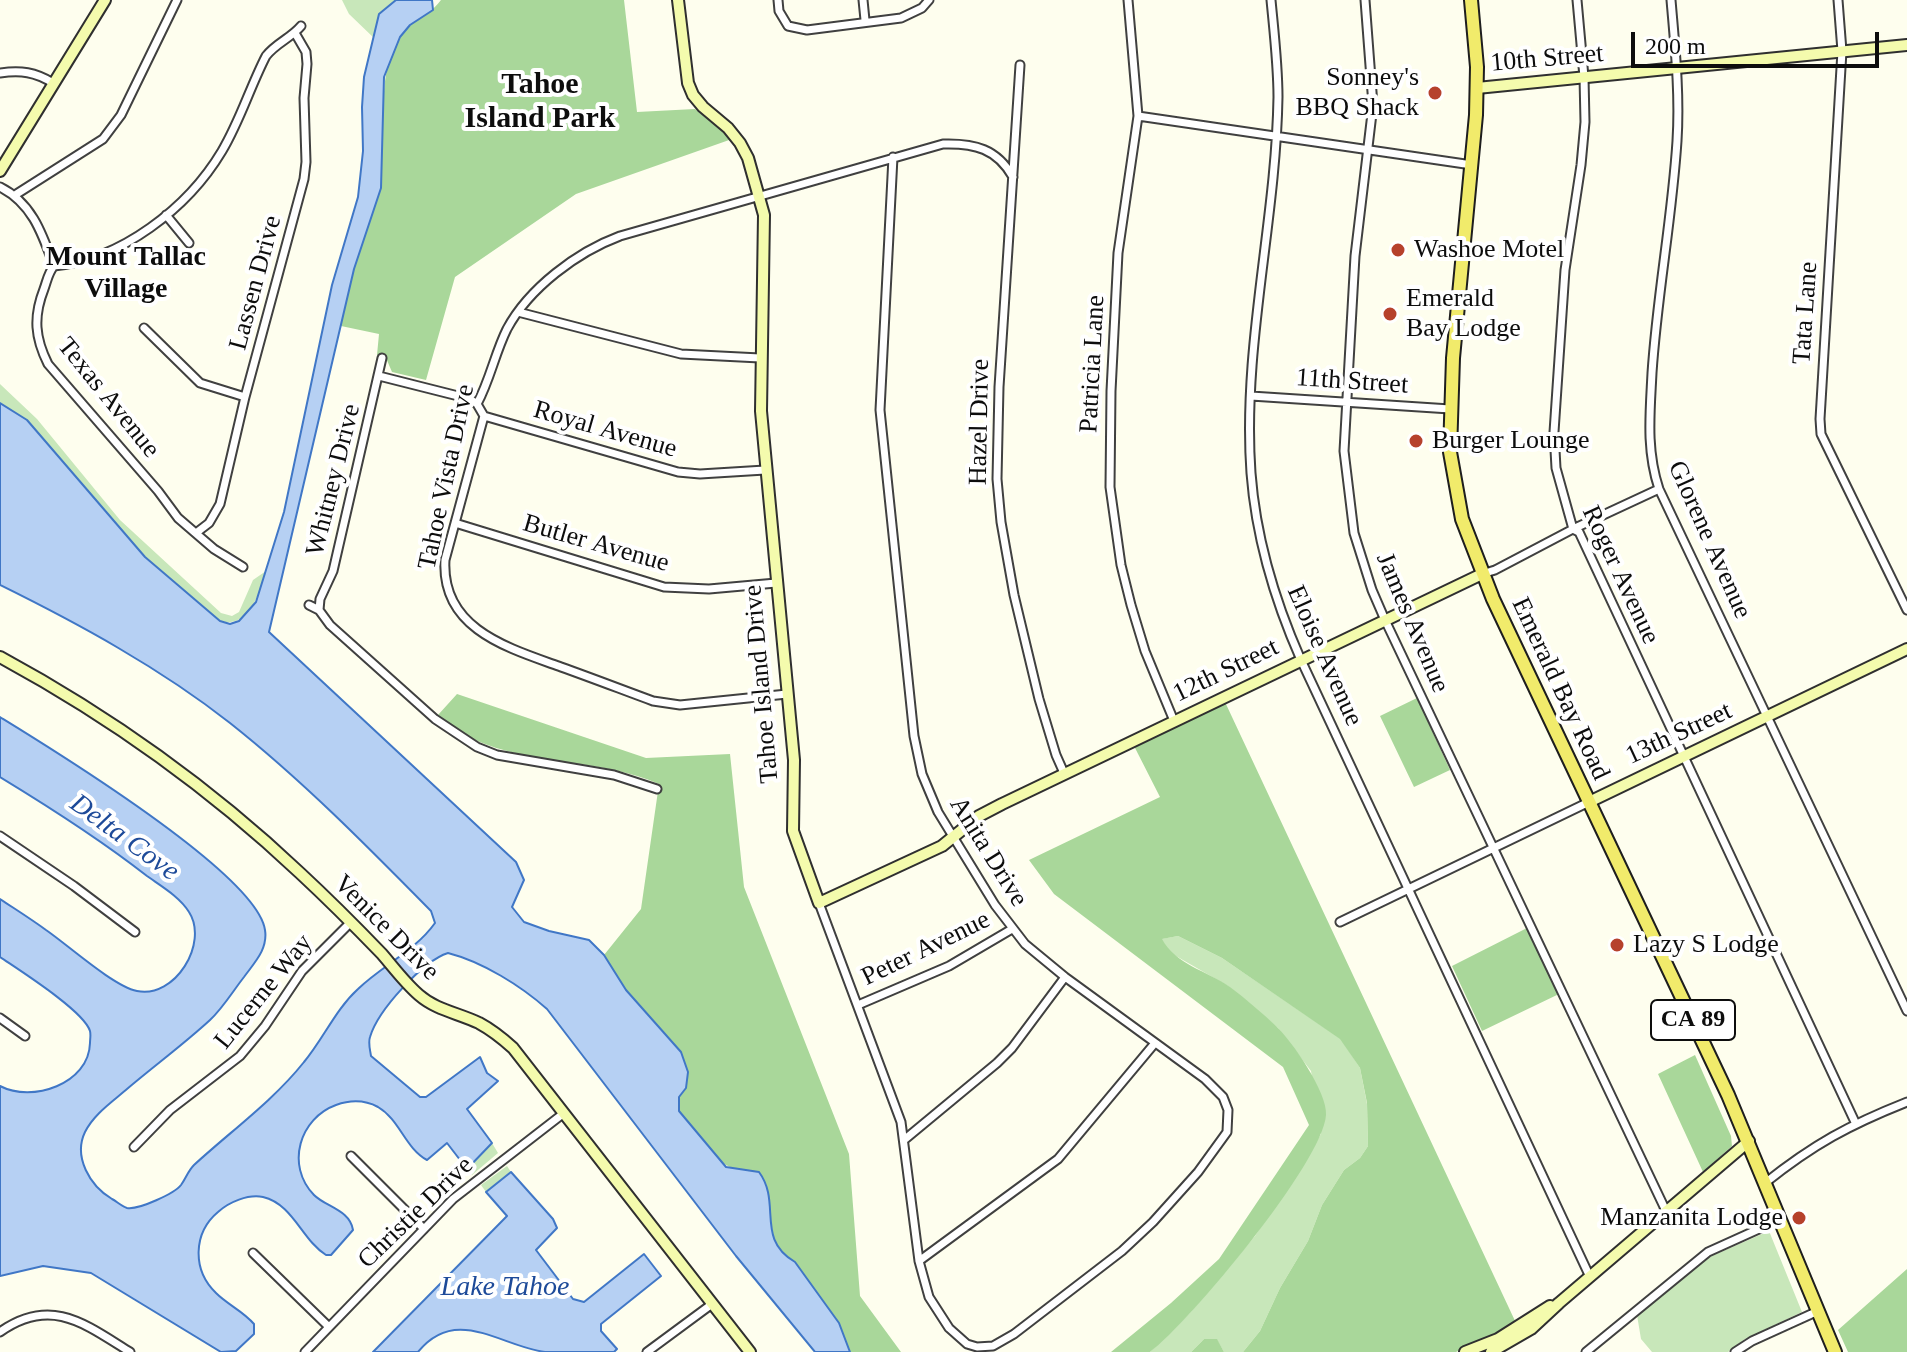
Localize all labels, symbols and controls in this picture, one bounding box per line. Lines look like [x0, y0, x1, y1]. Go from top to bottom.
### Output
scale bar [1635, 16, 1883, 66]
text: 200 m [1645, 33, 1706, 59]
street label: 10th Street [1489, 39, 1605, 79]
place label: Sonney's BBQ Shack [1296, 62, 1419, 124]
district label: Tahoe Island Park [465, 67, 615, 138]
marker: Sonney's BBQ Shack [1426, 84, 1444, 102]
street label: Lassen Drive [223, 212, 289, 354]
place label: Washoe Motel [1414, 234, 1564, 266]
district label: Mount Tallac Village [46, 241, 206, 307]
marker: Washoe Motel [1389, 241, 1407, 259]
street label: Tata Lane [1787, 261, 1825, 365]
place label: Emerald Bay Lodge [1406, 283, 1521, 344]
street label: Patricia Lane [1074, 294, 1112, 434]
marker: Emerald Bay Lodge [1381, 305, 1399, 323]
street label: Texas Avenue [50, 332, 166, 464]
street label: Hazel Drive [963, 359, 997, 485]
street label: 11th Street [1295, 363, 1409, 401]
street label: Tahoe Vista Drive [412, 381, 482, 573]
street label: Royal Avenue [530, 395, 680, 465]
street label: Whitney Drive [300, 401, 368, 559]
place label: Burger Lounge [1432, 425, 1590, 457]
marker: Burger Lounge [1407, 432, 1425, 450]
street label: Glorene Avenue [1660, 456, 1758, 624]
street label: Roger Avenue [1574, 501, 1666, 649]
street label: Butler Avenue [519, 508, 673, 580]
street label: James Avenue [1369, 548, 1455, 698]
street label: Eloise Avenue [1279, 581, 1369, 731]
street label: Tahoe Island Drive [738, 584, 786, 784]
street label: Emerald Bay Road [1504, 593, 1616, 785]
street label: 12th Street [1168, 632, 1284, 710]
street label: 13th Street [1621, 696, 1737, 772]
water label: Delta Cove [63, 787, 185, 889]
street label: Anita Drive [942, 791, 1034, 913]
street label: Venice Drive [327, 869, 445, 987]
street label: Peter Avenue [857, 905, 995, 993]
street label: Lucerne Way [208, 928, 320, 1056]
place label: Lazy S Lodge [1633, 929, 1779, 961]
marker: Lazy S Lodge [1608, 936, 1626, 954]
road number: CA 89 [1651, 1000, 1735, 1040]
street label: Christie Drive [352, 1150, 480, 1276]
place label: Manzanita Lodge [1600, 1202, 1783, 1234]
marker: Manzanita Lodge [1790, 1209, 1808, 1227]
water label: Lake Tahoe [441, 1271, 569, 1305]

